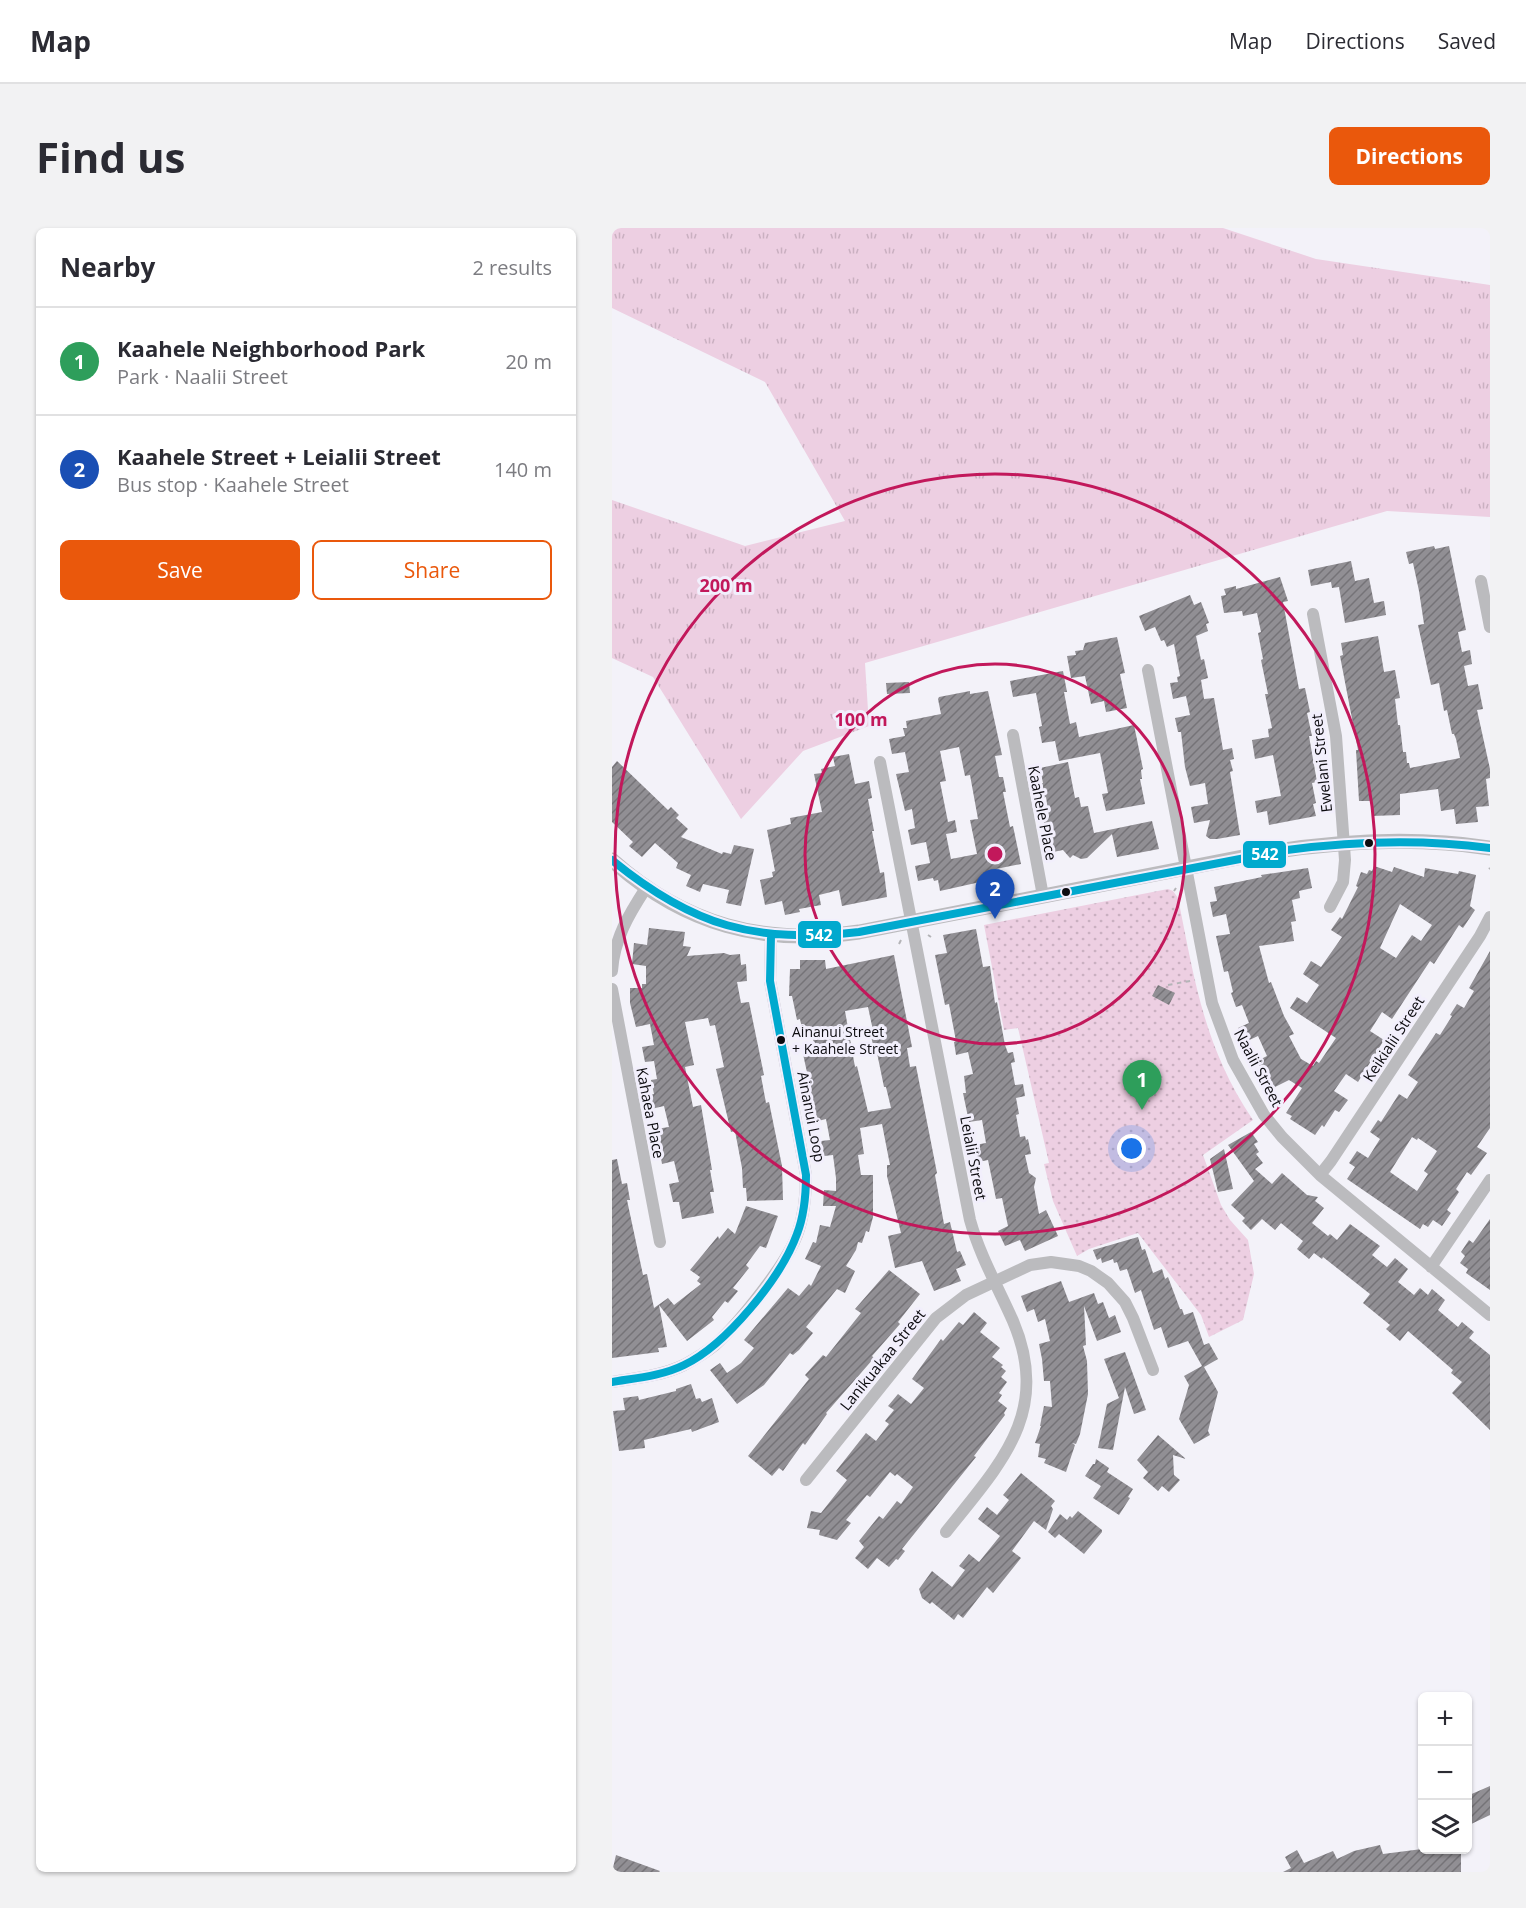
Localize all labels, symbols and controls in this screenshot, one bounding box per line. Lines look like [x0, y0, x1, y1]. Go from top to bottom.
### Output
text: Map [30, 22, 91, 60]
text: Map [1229, 27, 1272, 55]
text: Directions [1305, 27, 1405, 55]
text: Saved [1438, 27, 1496, 55]
button: Directions [1329, 127, 1490, 185]
text: Find us [36, 128, 185, 185]
text: Nearby [60, 249, 155, 285]
text: 2 results [472, 254, 552, 281]
text: Kaahele Neighborhood Park [117, 333, 425, 363]
text: 1 [74, 348, 85, 375]
text: 20 m [505, 348, 552, 375]
text: Park · Naalii Street [117, 363, 288, 390]
text: Kaahele Street + Leialii Street [117, 441, 441, 471]
text: 2 [74, 456, 85, 483]
text: 140 m [494, 456, 552, 483]
text: Bus stop · Kaahele Street [117, 471, 349, 498]
button: Save [60, 540, 300, 600]
button: Share [312, 540, 552, 600]
text: 200 m [699, 573, 753, 597]
text: 100 m [834, 707, 888, 731]
street label: Ewelani Street [1306, 713, 1336, 814]
street label: Kaahele Place [1024, 764, 1062, 862]
unlabelled marker [1363, 837, 1375, 849]
line badge: 542 [1242, 840, 1287, 869]
text: 542 [1251, 843, 1279, 865]
centre of rings [985, 844, 1005, 864]
pin: 2 [976, 870, 1015, 919]
unlabelled marker [1060, 886, 1072, 898]
line badge: 542 [797, 920, 842, 949]
text: 542 [805, 924, 833, 946]
street label: Keikialii Street [1358, 992, 1428, 1085]
place label: Ainanui Street + Kaahele Street [792, 1022, 898, 1058]
street label: Naalii Street [1230, 1025, 1288, 1110]
marker: Ainanui Street + Kaahele Street [775, 1034, 787, 1046]
pin: 1 [1122, 1060, 1162, 1110]
street label: Kahaea Place [632, 1066, 670, 1160]
street label: Ainanui Loop [793, 1070, 831, 1164]
street label: Leialii Street [956, 1114, 992, 1202]
your location [1117, 1134, 1146, 1163]
street label: Lanikuakaa Street [835, 1305, 929, 1414]
map controls [1418, 1692, 1472, 1854]
button: + [1418, 1692, 1472, 1746]
button: − [1418, 1746, 1472, 1800]
button: layers [1418, 1800, 1472, 1854]

